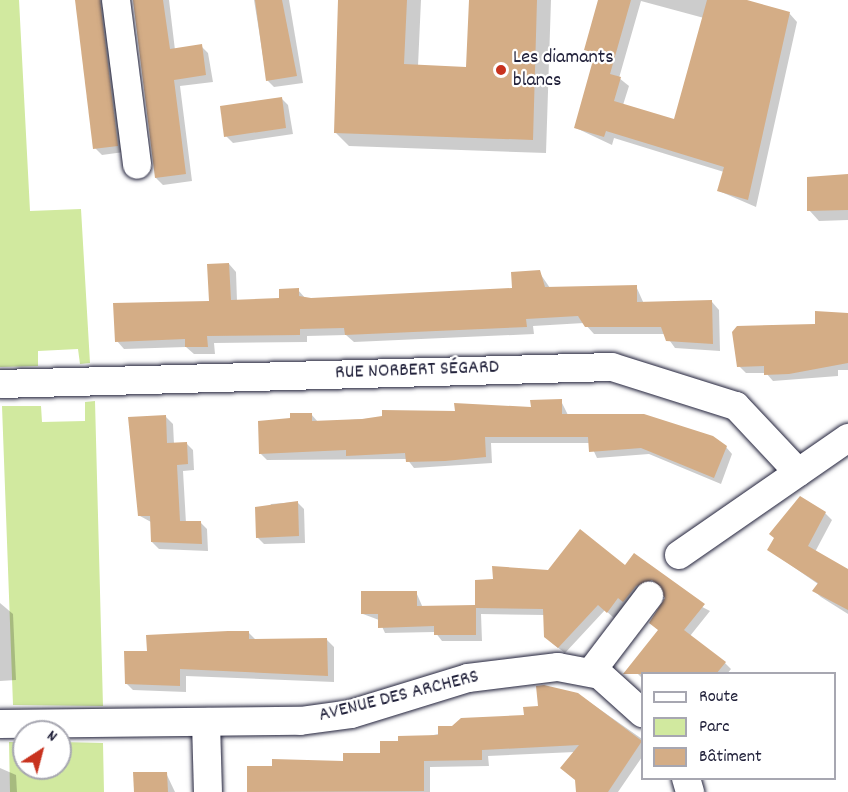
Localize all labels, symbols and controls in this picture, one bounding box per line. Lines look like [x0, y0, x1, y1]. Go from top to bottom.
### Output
place label: Les diamants blancs [513, 46, 614, 93]
marker: Les diamants blancs [494, 63, 508, 77]
street label: RUE NORBERT SÉGARD [335, 356, 499, 386]
street label: AVENUE DES ARCHERS [317, 666, 481, 728]
legend [641, 672, 836, 780]
text: Route [699, 685, 738, 710]
text: Parc [699, 715, 730, 740]
north arrow [12, 720, 72, 780]
text: N [42, 725, 62, 748]
text: Bâtiment [699, 745, 762, 770]

